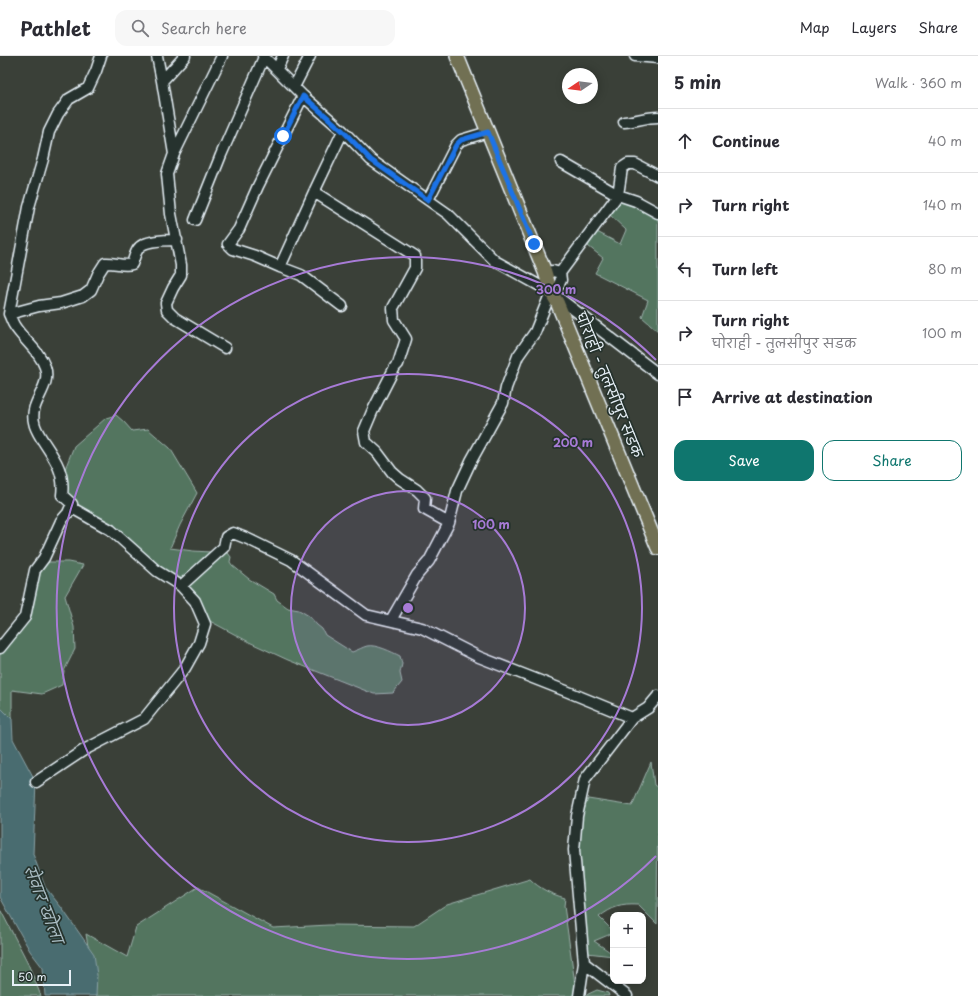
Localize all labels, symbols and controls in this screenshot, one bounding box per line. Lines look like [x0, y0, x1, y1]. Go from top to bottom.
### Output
search box [115, 10, 395, 46]
text: Pathlet [20, 14, 91, 42]
text: Search here [161, 16, 247, 39]
icon: search [129, 17, 151, 39]
text: Map [800, 17, 830, 38]
text: Layers [852, 17, 897, 38]
text: Share [919, 17, 958, 38]
north arrow [562, 68, 598, 104]
text: 5 min [674, 69, 721, 95]
text: Walk · 360 m [875, 73, 962, 92]
route start [274, 127, 292, 145]
text: Continue [712, 129, 780, 152]
icon: ahead [674, 130, 696, 152]
text: 40 m [928, 131, 962, 150]
text: Turn right [712, 193, 789, 216]
icon: right [674, 194, 696, 216]
text: 140 m [923, 195, 962, 214]
route end [525, 235, 543, 253]
text: Turn left [712, 257, 778, 280]
icon: left [674, 258, 696, 280]
text: 80 m [928, 259, 962, 278]
text: 300 m [536, 280, 576, 298]
street label: घोराही - तुलसीपुर सडक [568, 308, 650, 463]
text: Turn right [712, 308, 789, 331]
icon: right [674, 322, 696, 344]
text: 100 m [922, 323, 962, 342]
text: घोराही - तुलसीपुर सडक [712, 333, 856, 352]
text: Arrive at destination [712, 385, 873, 408]
icon: arrive [674, 386, 696, 408]
text: 200 m [553, 433, 593, 451]
button: Save [674, 440, 814, 481]
button: Share [822, 440, 962, 481]
text: 100 m [472, 515, 510, 533]
centre of rings [401, 601, 415, 615]
water label: सेवार खोला [19, 861, 71, 949]
map controls [610, 912, 646, 984]
button: + [610, 912, 646, 948]
button: − [610, 948, 646, 984]
scale bar [12, 968, 71, 987]
text: 50 m [18, 968, 47, 985]

